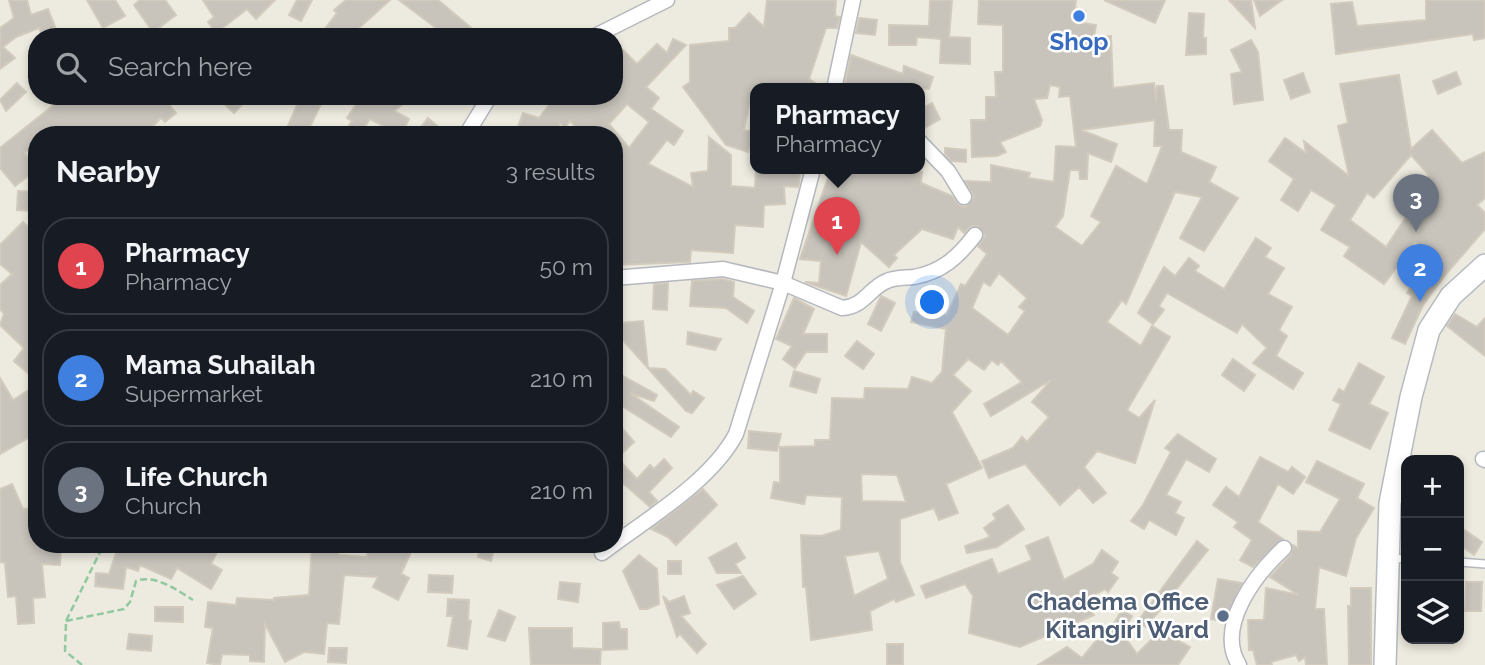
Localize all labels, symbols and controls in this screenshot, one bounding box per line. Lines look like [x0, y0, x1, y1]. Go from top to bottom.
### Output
marker: Shop [1071, 8, 1087, 24]
place label: Shop [1050, 27, 1108, 56]
search box [28, 28, 623, 105]
icon: search [52, 48, 90, 86]
text: Search here [108, 52, 252, 82]
popup [750, 83, 925, 174]
text: Pharmacy [775, 100, 900, 130]
text: Pharmacy [775, 130, 882, 157]
text: Nearby [56, 154, 160, 189]
text: 3 results [506, 158, 595, 185]
pin: 3 [1393, 174, 1439, 232]
pin: 1 [814, 197, 860, 255]
text: Pharmacy [125, 238, 250, 268]
pin: 2 [1397, 244, 1443, 302]
text: 1 [75, 253, 87, 280]
text: 50 m [539, 253, 593, 280]
text: Pharmacy [125, 268, 232, 295]
your location [915, 285, 949, 319]
text: Mama Suhailah [125, 350, 316, 380]
text: 2 [75, 365, 87, 392]
text: 210 m [530, 365, 593, 392]
text: Supermarket [125, 380, 263, 407]
map controls [1401, 455, 1464, 644]
button: + [1401, 455, 1464, 518]
text: Life Church [125, 462, 268, 492]
text: 3 [75, 477, 87, 504]
text: 210 m [530, 477, 593, 504]
text: Church [125, 492, 202, 519]
button: − [1401, 518, 1464, 581]
button: layers [1401, 581, 1464, 644]
place label: Chadema Office Kitangiri Ward [1027, 587, 1209, 644]
marker: Chadema Office Kitangiri Ward [1215, 608, 1231, 624]

